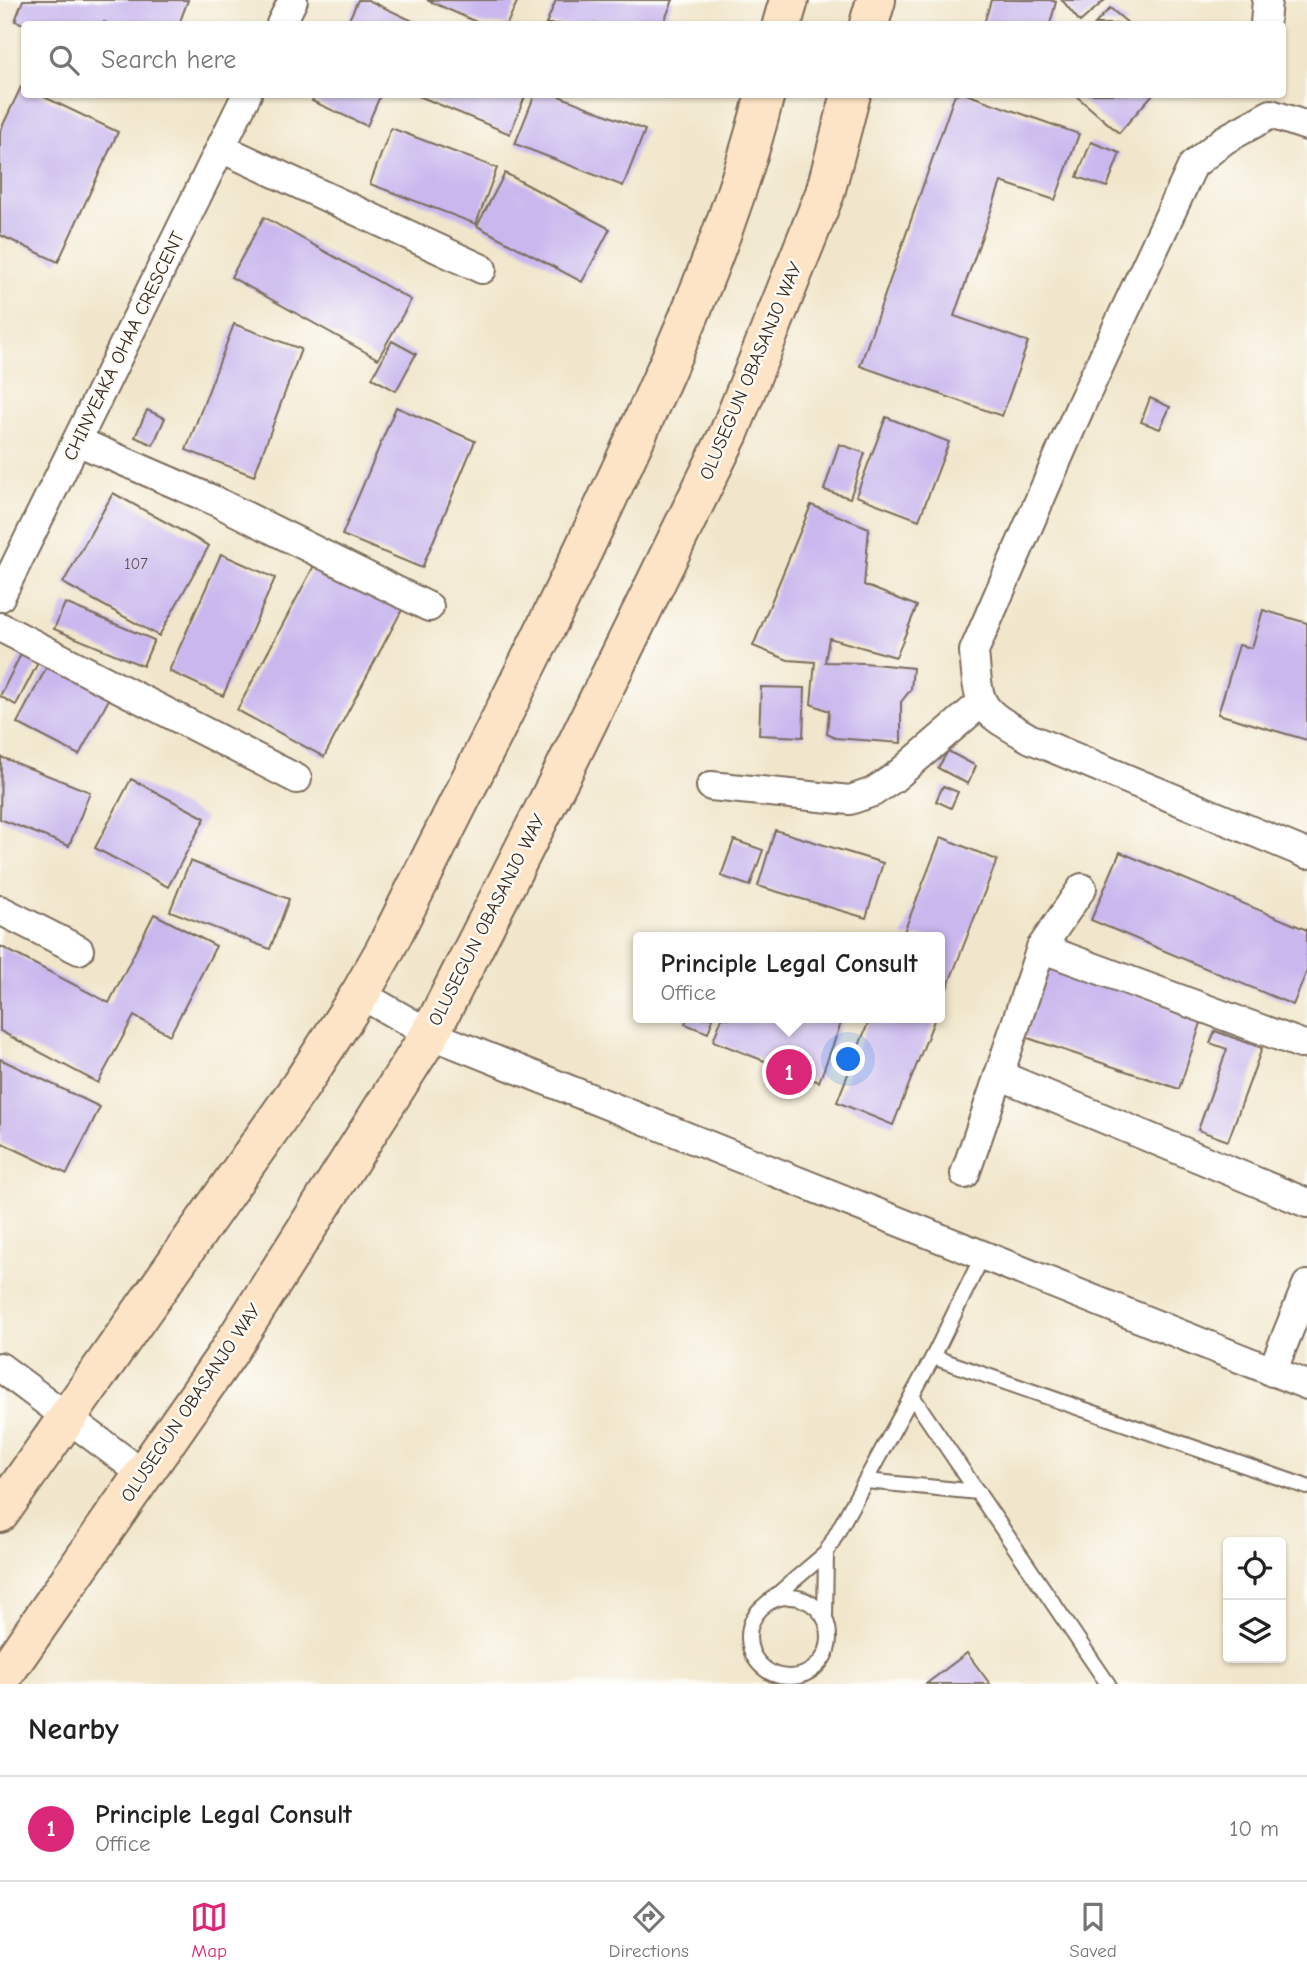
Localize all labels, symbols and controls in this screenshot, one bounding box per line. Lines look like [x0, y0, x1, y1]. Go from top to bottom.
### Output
search box [21, 21, 1286, 98]
icon: search [45, 41, 83, 79]
text: Search here [101, 45, 236, 75]
street label: CHINYEAKA OHAA CRESCENT [59, 228, 189, 464]
street label: OLUSEGUN OBASANJO WAY [695, 258, 807, 483]
house number: 107 [124, 555, 148, 573]
street label: OLUSEGUN OBASANJO WAY [424, 810, 550, 1029]
popup [633, 932, 945, 1023]
text: Principle Legal Consult [661, 949, 917, 979]
text: Office [661, 979, 716, 1006]
your location [831, 1042, 865, 1076]
pin: 1 [766, 1046, 812, 1098]
street label: OLUSEGUN OBASANJO WAY [116, 1299, 266, 1506]
map controls [1223, 1537, 1286, 1663]
button: locate [1223, 1537, 1286, 1600]
button: layers [1223, 1600, 1286, 1663]
text: Nearby [28, 1712, 119, 1747]
text: Principle Legal Consult [95, 1800, 352, 1830]
text: 1 [46, 1815, 56, 1842]
text: 10 m [1229, 1815, 1279, 1842]
text: Office [95, 1830, 150, 1857]
tab: Map [190, 1898, 228, 1962]
tab: Directions [609, 1898, 689, 1962]
tab: Saved [1069, 1898, 1117, 1962]

